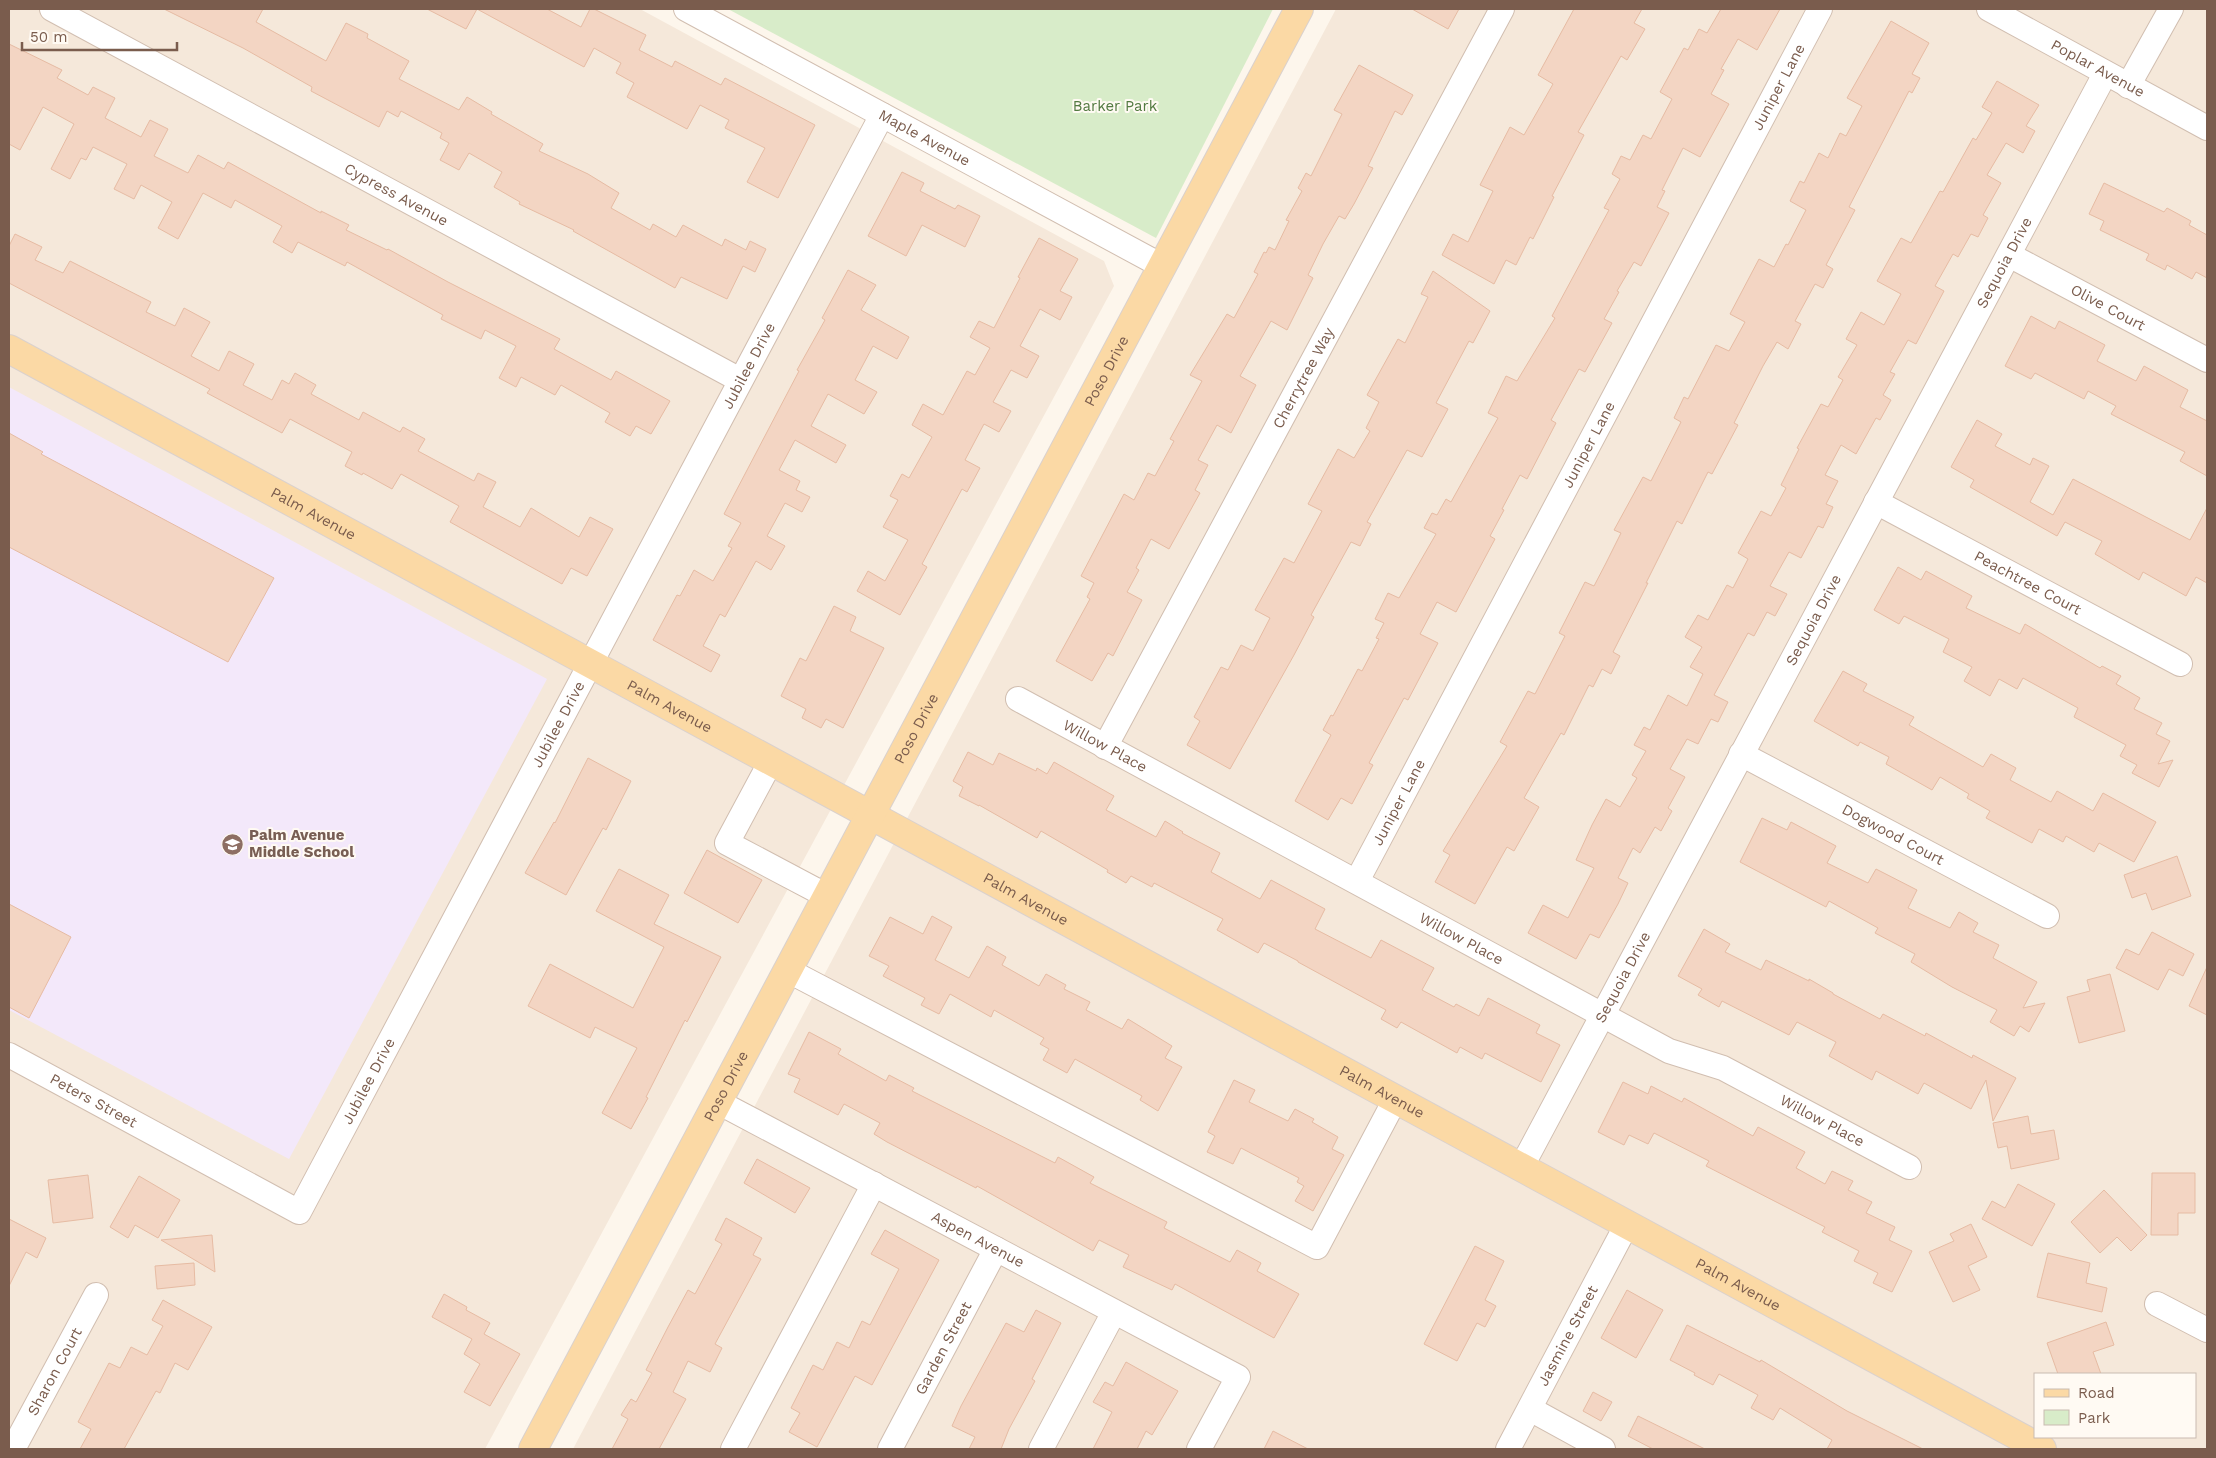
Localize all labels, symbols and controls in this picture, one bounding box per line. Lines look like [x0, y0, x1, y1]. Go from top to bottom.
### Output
scale bar [22, 20, 178, 52]
text: 50 m [30, 28, 67, 46]
street label: Poplar Avenue [2048, 36, 2148, 101]
street label: Juniper Lane [1748, 41, 1809, 133]
park label: Barker Park [1073, 97, 1158, 115]
street label: Maple Avenue [876, 106, 973, 170]
street label: Cypress Avenue [341, 159, 451, 230]
street label: Sequoia Drive [1973, 214, 2036, 311]
street label: Olive Court [2068, 280, 2149, 335]
street label: Jubilee Drive [718, 319, 779, 412]
street label: Cherrytree Way [1269, 324, 1338, 432]
street label: Poso Drive [1080, 333, 1133, 409]
street label: Juniper Lane [1558, 398, 1619, 491]
street label: Palm Avenue [268, 483, 359, 544]
street label: Peachtree Court [1971, 547, 2085, 619]
street label: Sequoia Drive [1782, 571, 1845, 669]
street label: Palm Avenue [624, 676, 715, 737]
street label: Jubilee Drive [528, 678, 588, 771]
street label: Poso Drive [890, 690, 942, 767]
street label: Willow Place [1060, 716, 1150, 776]
street label: Juniper Lane [1368, 756, 1429, 849]
street label: Dogwood Court [1839, 800, 1948, 869]
place label: Palm Avenue Middle School [249, 826, 354, 861]
school or university icon: Palm Avenue Middle School [221, 832, 245, 856]
street label: Palm Avenue [980, 869, 1071, 929]
street label: Willow Place [1416, 909, 1507, 969]
street label: Sequoia Drive [1591, 929, 1654, 1026]
street label: Jubilee Drive [338, 1035, 399, 1127]
street label: Poso Drive [700, 1048, 752, 1125]
street label: Palm Avenue [1336, 1062, 1428, 1122]
street label: Peters Street [47, 1070, 141, 1132]
street label: Willow Place [1777, 1091, 1867, 1151]
street label: Aspen Avenue [928, 1207, 1027, 1271]
street label: Palm Avenue [1692, 1254, 1784, 1315]
street label: Jasmine Street [1534, 1282, 1602, 1389]
street label: Garden Street [911, 1298, 976, 1398]
street label: Sharon Court [24, 1324, 86, 1419]
legend [2034, 1373, 2196, 1438]
text: Road [2078, 1384, 2115, 1402]
text: Park [2078, 1409, 2111, 1427]

